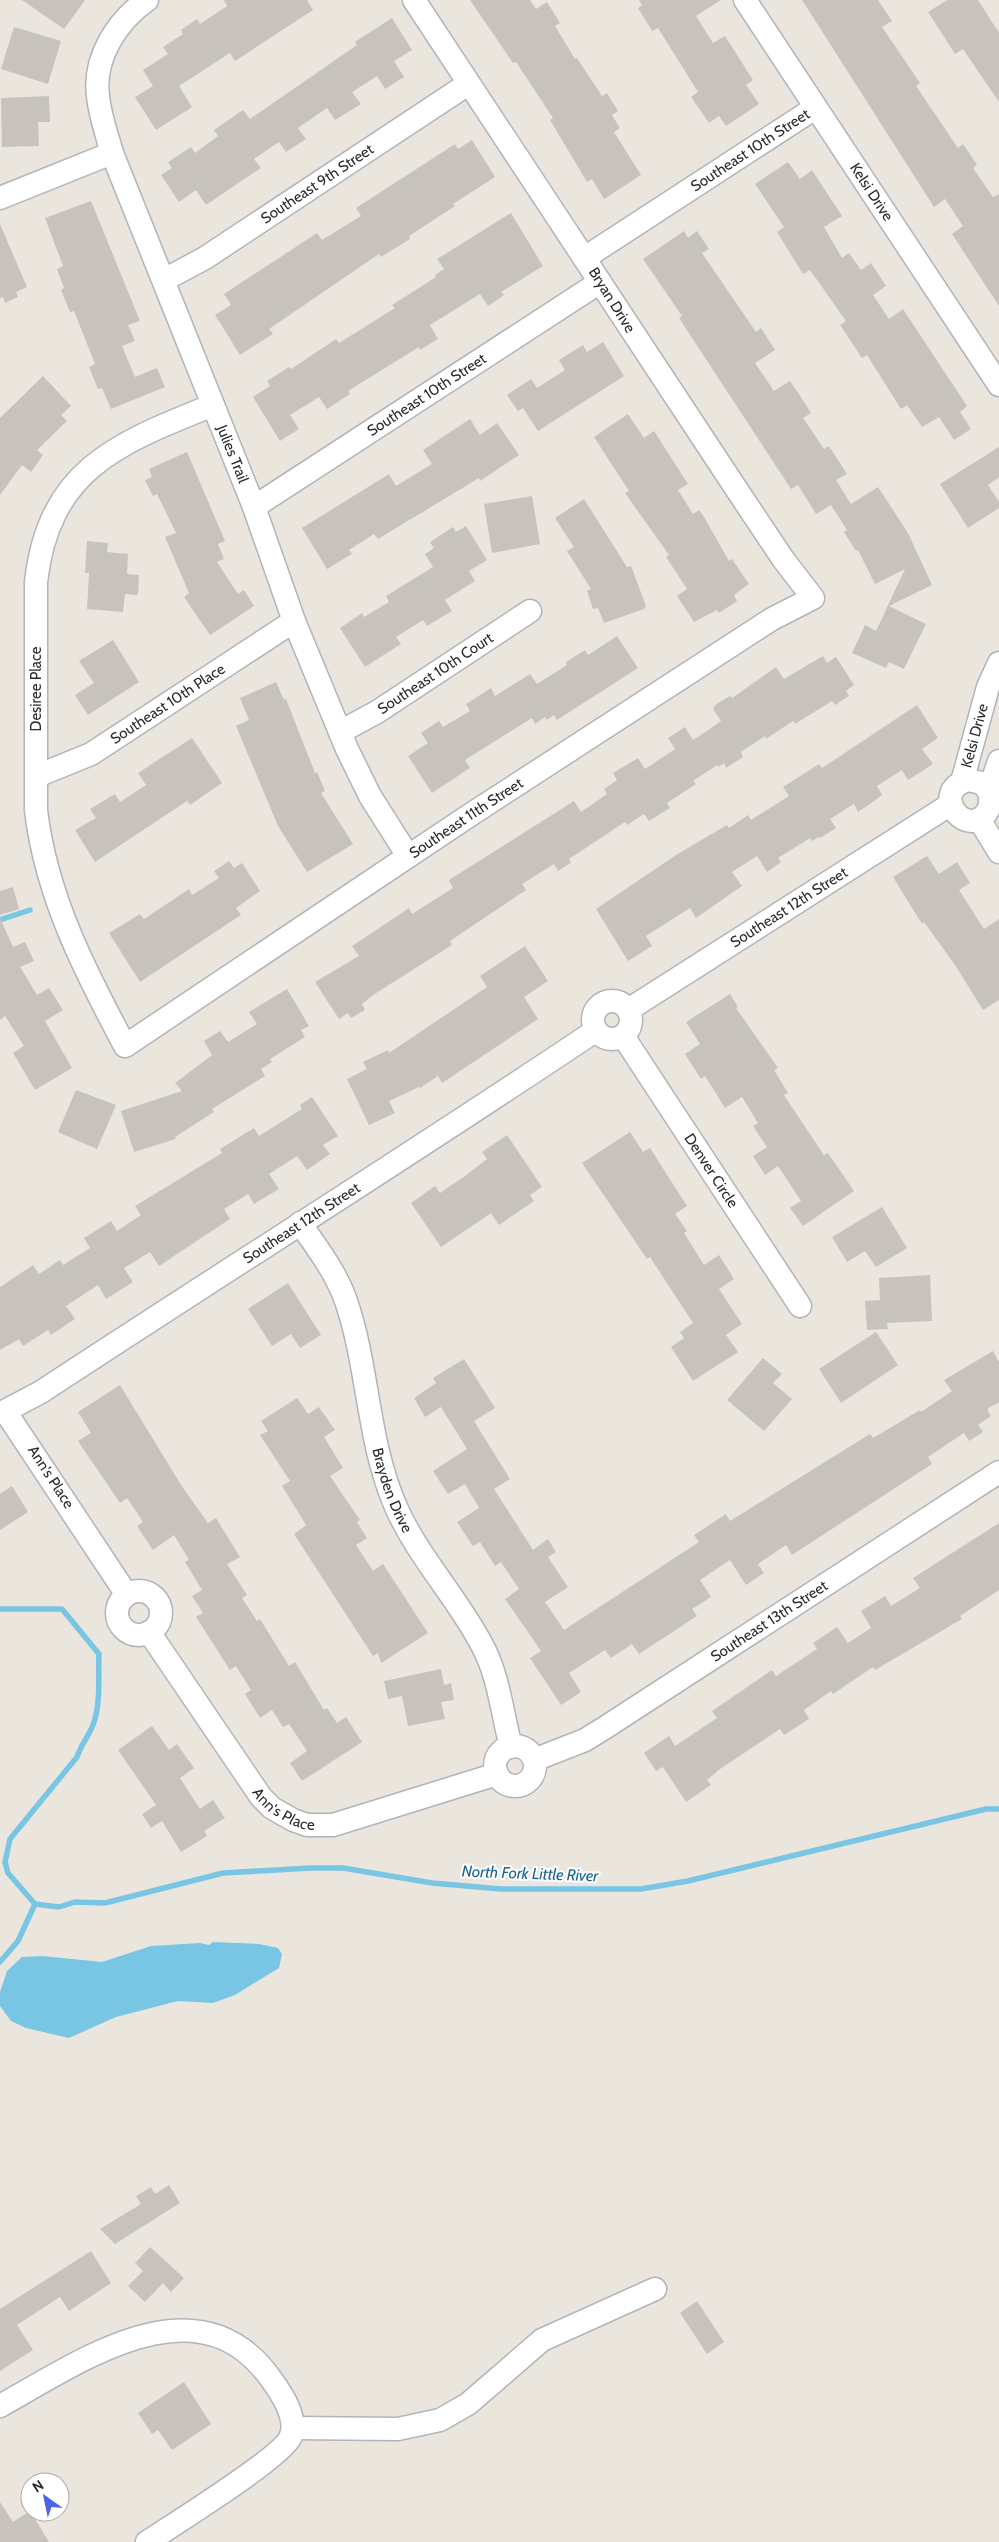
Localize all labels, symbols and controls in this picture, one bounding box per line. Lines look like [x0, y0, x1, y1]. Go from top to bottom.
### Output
street label: Southeast 10th Street [687, 105, 813, 195]
street label: Southeast 9th Street [257, 140, 377, 228]
street label: Kelsi Drive [846, 160, 897, 225]
street label: Bryan Drive [585, 264, 639, 336]
street label: Southeast 10th Street [364, 349, 490, 440]
street label: Julies Trail [213, 421, 253, 486]
street label: Southeast 10th Court [374, 629, 496, 718]
street label: Desiree Place [27, 646, 45, 731]
street label: Southeast 10th Place [107, 660, 229, 748]
street label: Kelsi Drive [957, 701, 992, 770]
street label: Southeast 11th Street [406, 774, 526, 862]
street label: Southeast 12th Street [727, 863, 851, 951]
street label: Denver Circle [680, 1130, 742, 1211]
street label: Southeast 12th Street [240, 1179, 363, 1267]
street label: Ann's Place [24, 1442, 78, 1512]
street label: Brayden Drive [368, 1446, 416, 1536]
street label: Southeast 13th Street [707, 1577, 831, 1666]
street label: Ann's Place [248, 1784, 315, 1834]
water label: North Fork Little River [461, 1862, 600, 1885]
north arrow [20, 2472, 70, 2522]
text: N [29, 2476, 47, 2496]

